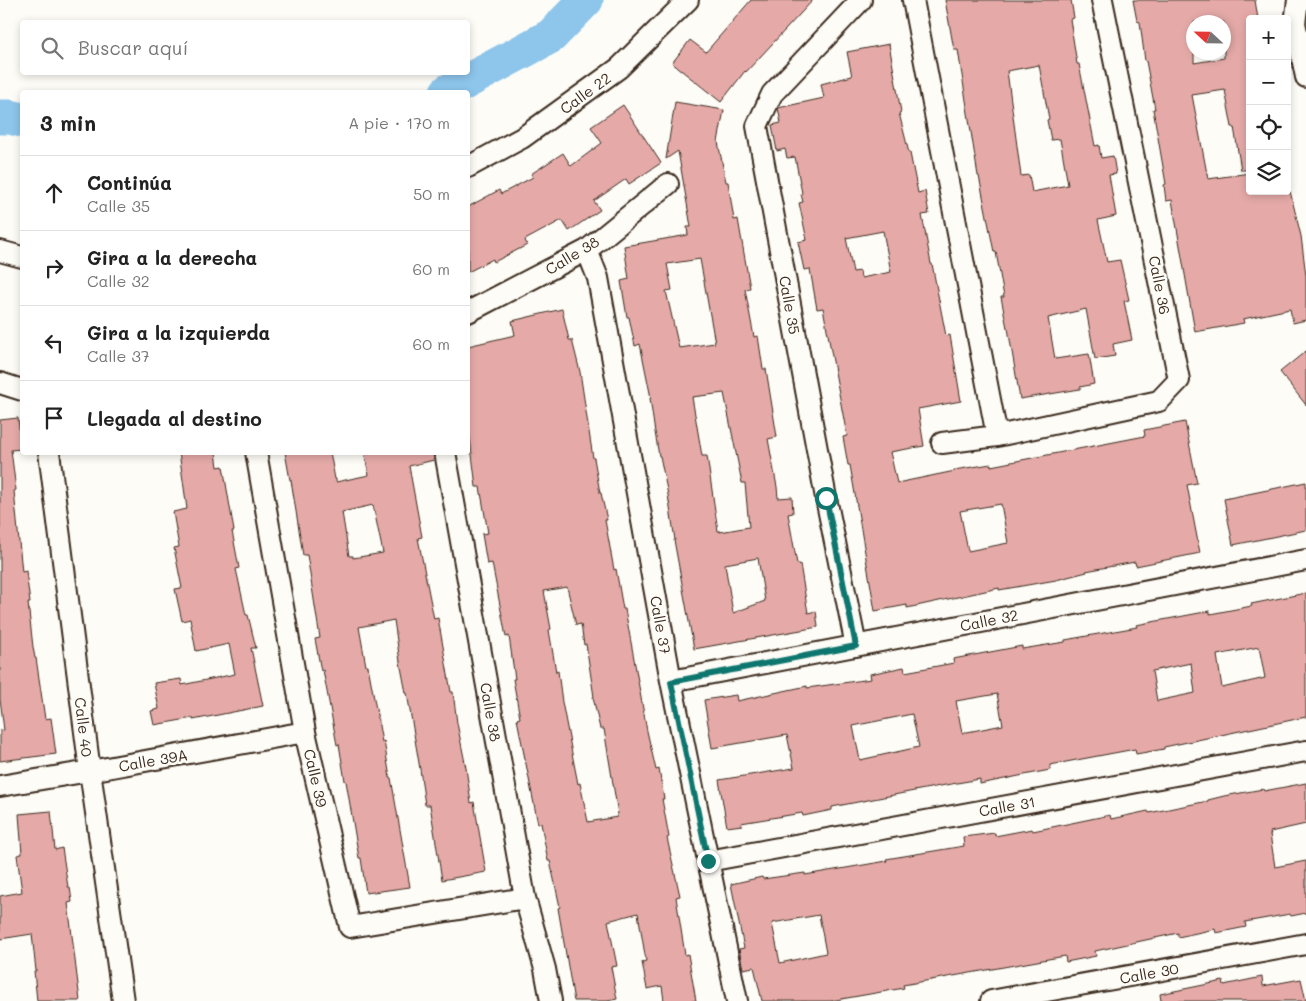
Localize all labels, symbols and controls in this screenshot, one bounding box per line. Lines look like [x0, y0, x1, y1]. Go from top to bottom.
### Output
north arrow [1186, 15, 1231, 60]
map controls [1246, 15, 1291, 195]
button: + [1246, 15, 1291, 60]
search box [20, 20, 470, 75]
icon: search [38, 34, 66, 62]
text: Buscar aquí [78, 35, 188, 60]
button: − [1246, 60, 1291, 105]
street label: Calle 22 [556, 68, 614, 118]
button: locate [1246, 105, 1291, 150]
text: 3 min [40, 109, 96, 136]
text: A pie · 170 m [348, 112, 450, 133]
button: layers [1246, 150, 1291, 195]
text: Continúa [87, 170, 172, 195]
icon: ahead [40, 179, 68, 207]
text: 50 m [413, 183, 450, 204]
text: Calle 35 [87, 195, 150, 216]
street label: Calle 38 [541, 231, 603, 279]
text: Gira a la derecha [87, 245, 257, 270]
icon: right [40, 254, 68, 282]
street label: Calle 36 [1145, 254, 1175, 316]
text: 60 m [413, 258, 450, 279]
text: Calle 32 [87, 270, 150, 291]
street label: Calle 35 [775, 274, 805, 336]
text: Gira a la izquierda [87, 320, 270, 345]
icon: left [40, 329, 68, 357]
text: 60 m [413, 333, 450, 354]
text: Calle 37 [87, 345, 150, 366]
icon: arrive [40, 404, 68, 432]
text: Llegada al destino [87, 406, 262, 431]
route start [815, 487, 838, 510]
street label: Calle 37 [646, 594, 676, 656]
street label: Calle 32 [958, 605, 1020, 635]
street label: Calle 38 [476, 681, 506, 743]
street label: Calle 40 [70, 696, 98, 758]
street label: Calle 39A [117, 744, 189, 776]
street label: Calle 39 [300, 747, 332, 809]
street label: Calle 31 [977, 791, 1037, 821]
route end [697, 850, 720, 873]
street label: Calle 30 [1118, 958, 1180, 988]

